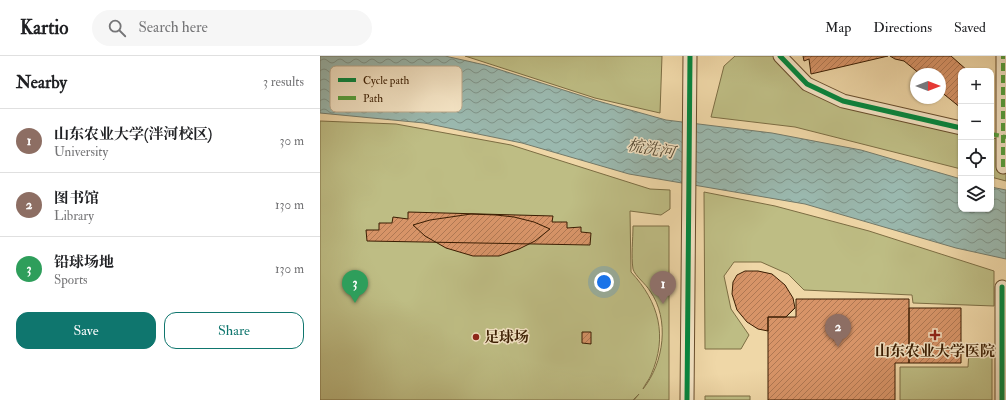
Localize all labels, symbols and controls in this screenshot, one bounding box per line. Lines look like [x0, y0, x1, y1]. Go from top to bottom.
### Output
search box [92, 10, 372, 46]
text: Kartio [20, 16, 68, 40]
icon: search [106, 17, 128, 39]
text: Search here [138, 18, 208, 37]
text: Map [825, 19, 851, 36]
text: Directions [873, 19, 932, 36]
text: Saved [954, 19, 986, 36]
legend [330, 66, 462, 112]
north arrow [910, 68, 946, 104]
map controls [958, 68, 994, 212]
button: + [958, 68, 994, 104]
text: Nearby [16, 72, 67, 93]
text: 3 results [263, 74, 304, 90]
text: Cycle path [363, 74, 409, 88]
text: Path [363, 92, 383, 105]
button: − [958, 104, 994, 140]
text: 山东农业大学(泮河校区) [54, 125, 212, 144]
text: 1 [27, 133, 31, 149]
text: 30 m [280, 133, 304, 149]
water label: 梳洗河 [626, 135, 679, 164]
button: locate [958, 140, 994, 176]
text: University [54, 144, 108, 160]
button: layers [958, 176, 994, 212]
text: 图书馆 [54, 189, 99, 208]
text: 2 [26, 197, 32, 213]
text: 130 m [275, 197, 304, 213]
text: Library [54, 208, 94, 224]
text: 铅球场地 [54, 253, 114, 272]
text: 3 [27, 261, 32, 277]
text: 130 m [275, 261, 304, 277]
pin: 3 [342, 270, 368, 303]
pin: 1 [650, 271, 676, 304]
text: Sports [54, 272, 88, 288]
your location [594, 272, 614, 292]
button: Save [16, 312, 156, 349]
button: Share [164, 312, 304, 349]
pin: 2 [825, 314, 851, 347]
place label: 足球场 [484, 328, 529, 347]
marker: 山东农业大学医院 [929, 329, 941, 341]
marker: 足球场 [471, 332, 481, 342]
place label: 山东农业大学医院 [875, 342, 995, 361]

